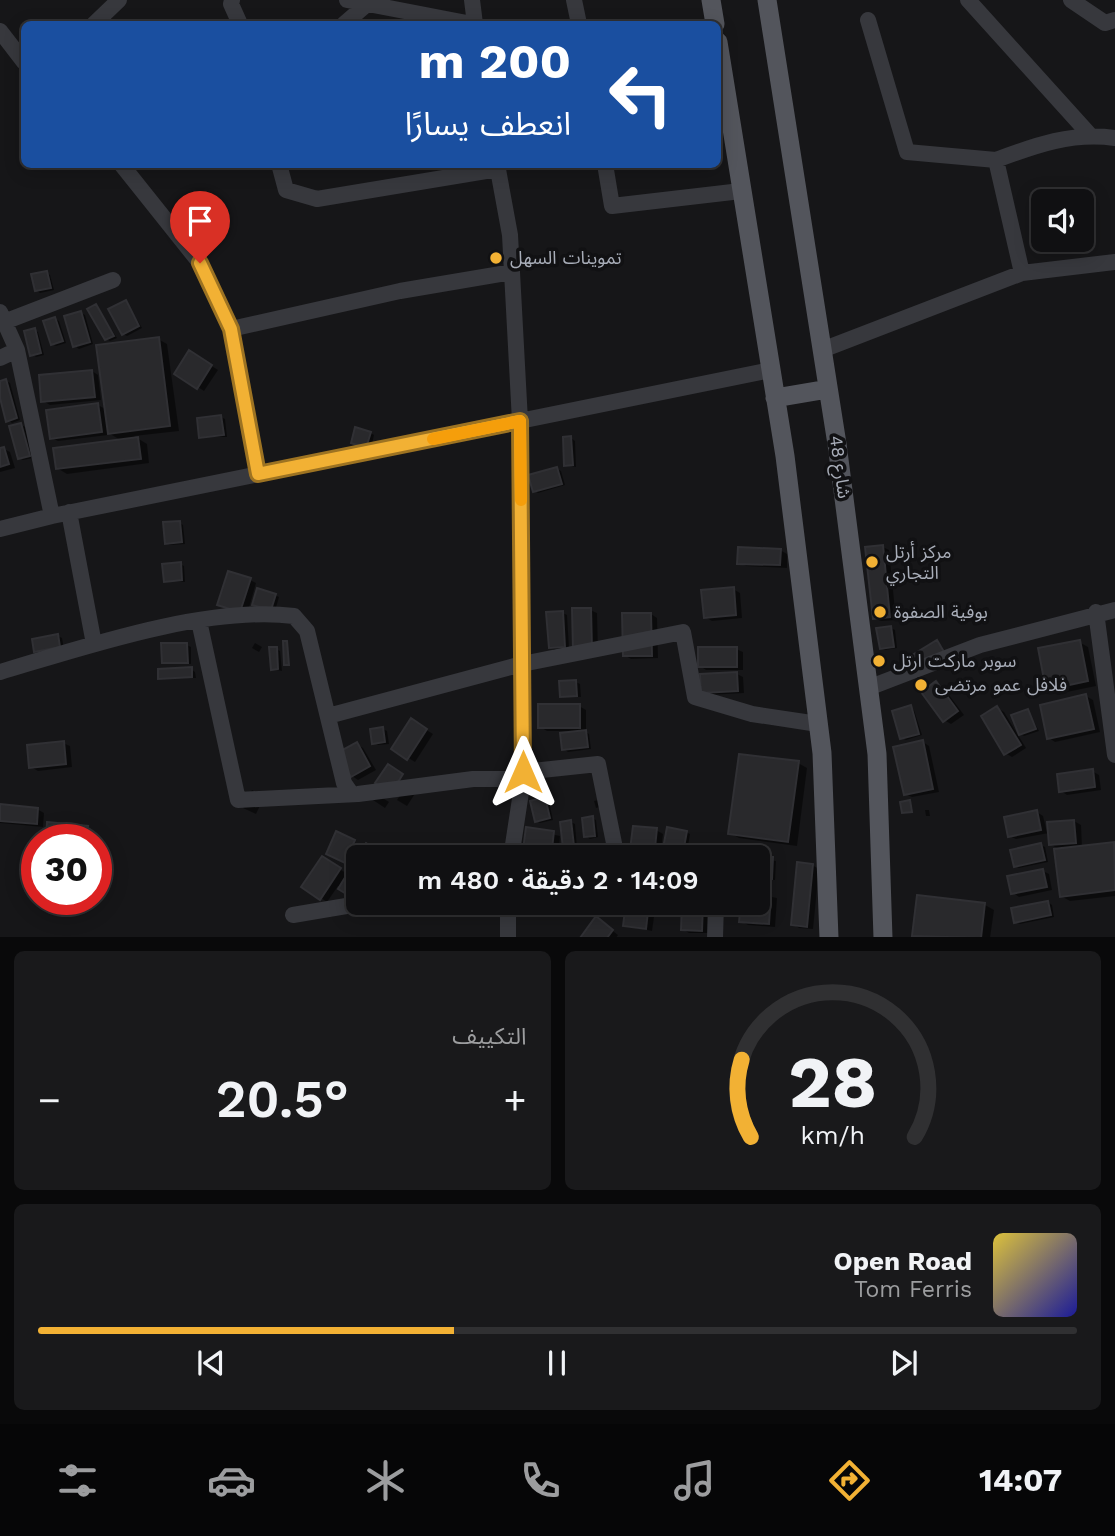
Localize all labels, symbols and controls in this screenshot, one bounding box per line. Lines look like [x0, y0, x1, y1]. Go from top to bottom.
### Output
text: 200 m [419, 32, 571, 90]
icon: left [595, 49, 686, 140]
text: انعطف يسارًا [405, 105, 571, 143]
map controls [1031, 189, 1094, 252]
button: sound [1031, 189, 1094, 252]
pin [170, 191, 230, 263]
icon: arrive [181, 202, 219, 240]
place label: تموينات السهل [510, 247, 622, 269]
marker: تموينات السهل [488, 250, 504, 266]
street label: شارع 48 [822, 434, 855, 500]
place label: مركز أرتل التجاري [886, 541, 951, 586]
marker: مركز أرتل التجاري [864, 554, 880, 570]
place label: بوفية الصفوة [894, 601, 988, 623]
marker: بوفية الصفوة [872, 604, 888, 620]
place label: سوبر ماركت ارتل [893, 650, 1016, 672]
marker: سوبر ماركت ارتل [871, 653, 887, 669]
place label: فلافل عمو مرتضى [935, 674, 1067, 696]
marker: فلافل عمو مرتضى [913, 677, 929, 693]
position arrow [486, 735, 560, 809]
speed limit sign: 30 [21, 824, 112, 915]
text: 14:09 · 2 دقيقة · 480 m [418, 865, 698, 895]
text: التكييف [452, 1023, 527, 1050]
text: 28 [788, 1039, 877, 1125]
text: 20.5° [216, 1069, 349, 1130]
text: − [38, 1078, 61, 1122]
text: + [504, 1078, 526, 1122]
text: km/h [801, 1120, 865, 1149]
text: Open Road [834, 1246, 972, 1276]
text: Tom Ferris [854, 1276, 972, 1303]
icon: previous [192, 1344, 230, 1382]
icon: pause [538, 1344, 576, 1382]
icon: next [885, 1344, 923, 1382]
icon: filters [53, 1456, 102, 1505]
icon: car [207, 1456, 256, 1505]
icon: climate [361, 1456, 410, 1505]
icon: phone [516, 1456, 565, 1505]
icon: music [670, 1456, 719, 1505]
icon: directions [825, 1456, 874, 1505]
text: 14:07 [979, 1461, 1062, 1499]

